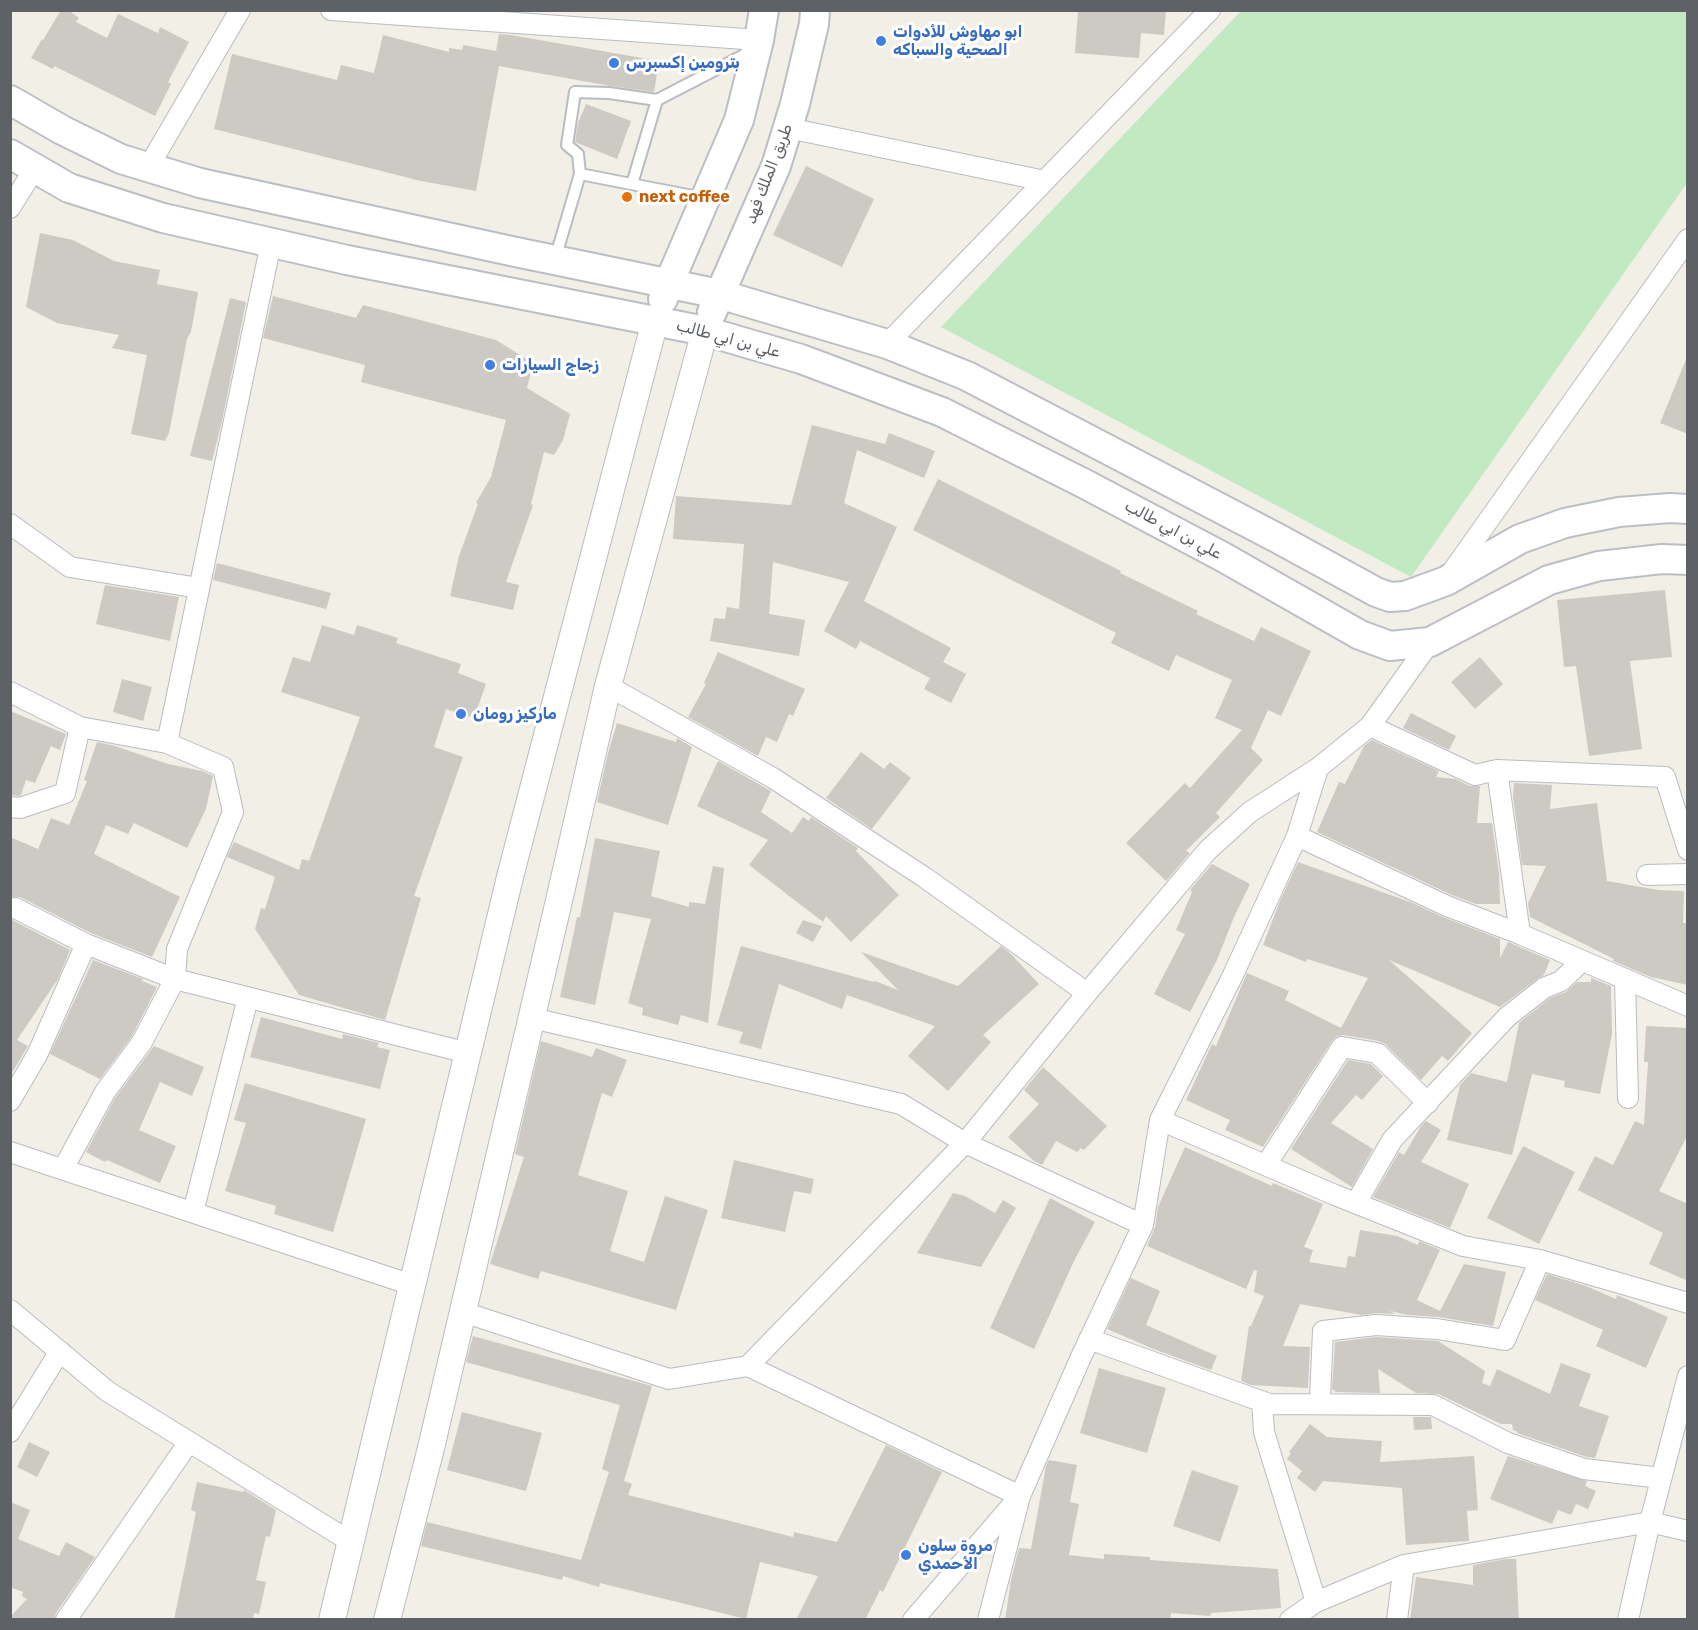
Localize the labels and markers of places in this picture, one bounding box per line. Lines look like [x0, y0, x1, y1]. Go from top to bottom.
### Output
place label: ابو مهاوش للأدوات الصحية والسباكه [893, 22, 1022, 60]
marker: ابو مهاوش للأدوات الصحية والسباكه [874, 34, 888, 48]
place label: بترومين إكسبرس [626, 53, 740, 73]
marker: بترومين إكسبرس [607, 56, 621, 70]
place label: next coffee [639, 187, 730, 207]
marker: next coffee [620, 190, 634, 204]
place label: زجاج السيارات [502, 355, 599, 375]
marker: زجاج السيارات [483, 358, 497, 372]
place label: ماركيز رومان [473, 704, 557, 724]
marker: ماركيز رومان [454, 707, 468, 721]
place label: مروة سلون الأحمدي [918, 1536, 993, 1574]
marker: مروة سلون الأحمدي [899, 1548, 913, 1562]

